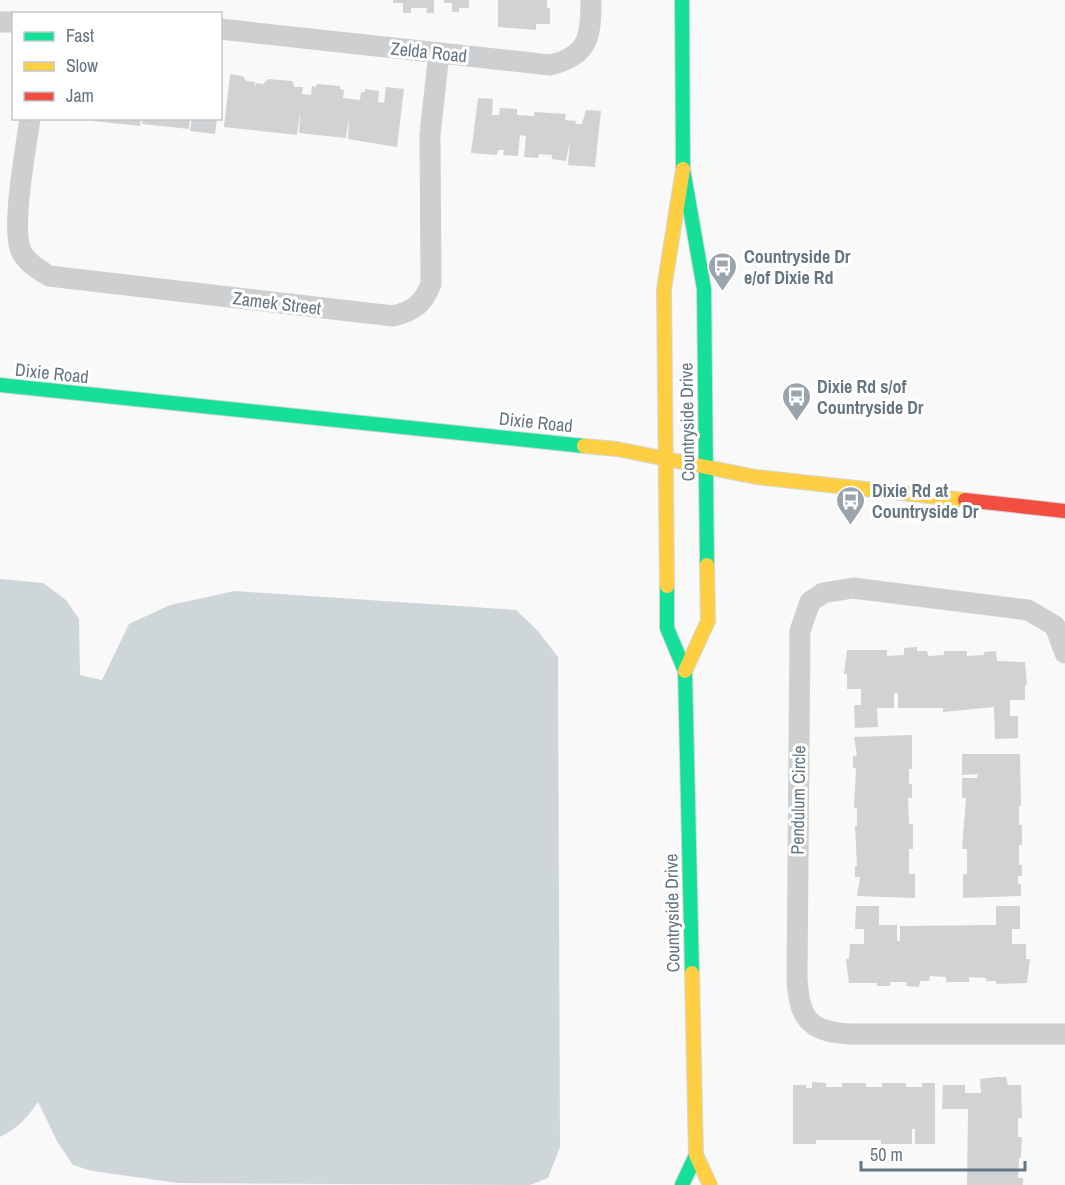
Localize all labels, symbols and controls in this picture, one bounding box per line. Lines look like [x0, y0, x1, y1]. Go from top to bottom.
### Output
legend [12, 12, 222, 120]
text: Fast [66, 23, 94, 48]
street label: Zelda Road [390, 36, 468, 68]
text: Slow [66, 53, 98, 78]
text: Jam [66, 83, 94, 108]
place label: Countryside Dr e/of Dixie Rd [744, 244, 851, 290]
bus stop icon: Countryside Dr e/of Dixie Rd [707, 250, 739, 292]
street label: Zamek Street [232, 285, 322, 321]
street label: Dixie Road [14, 357, 90, 389]
street label: Countryside Drive [673, 362, 701, 482]
place label: Dixie Rd s/of Countryside Dr [817, 374, 924, 420]
bus stop icon: Dixie Rd s/of Countryside Dr [780, 380, 812, 422]
street label: Dixie Road [498, 406, 574, 438]
place label: Dixie Rd at Countryside Dr [872, 478, 979, 524]
bus stop icon: Dixie Rd at Countryside Dr [835, 484, 867, 526]
street label: Pendulum Circle [785, 745, 811, 855]
street label: Countryside Drive [658, 853, 686, 973]
scale bar [861, 1134, 1024, 1172]
text: 50 m [870, 1142, 903, 1167]

